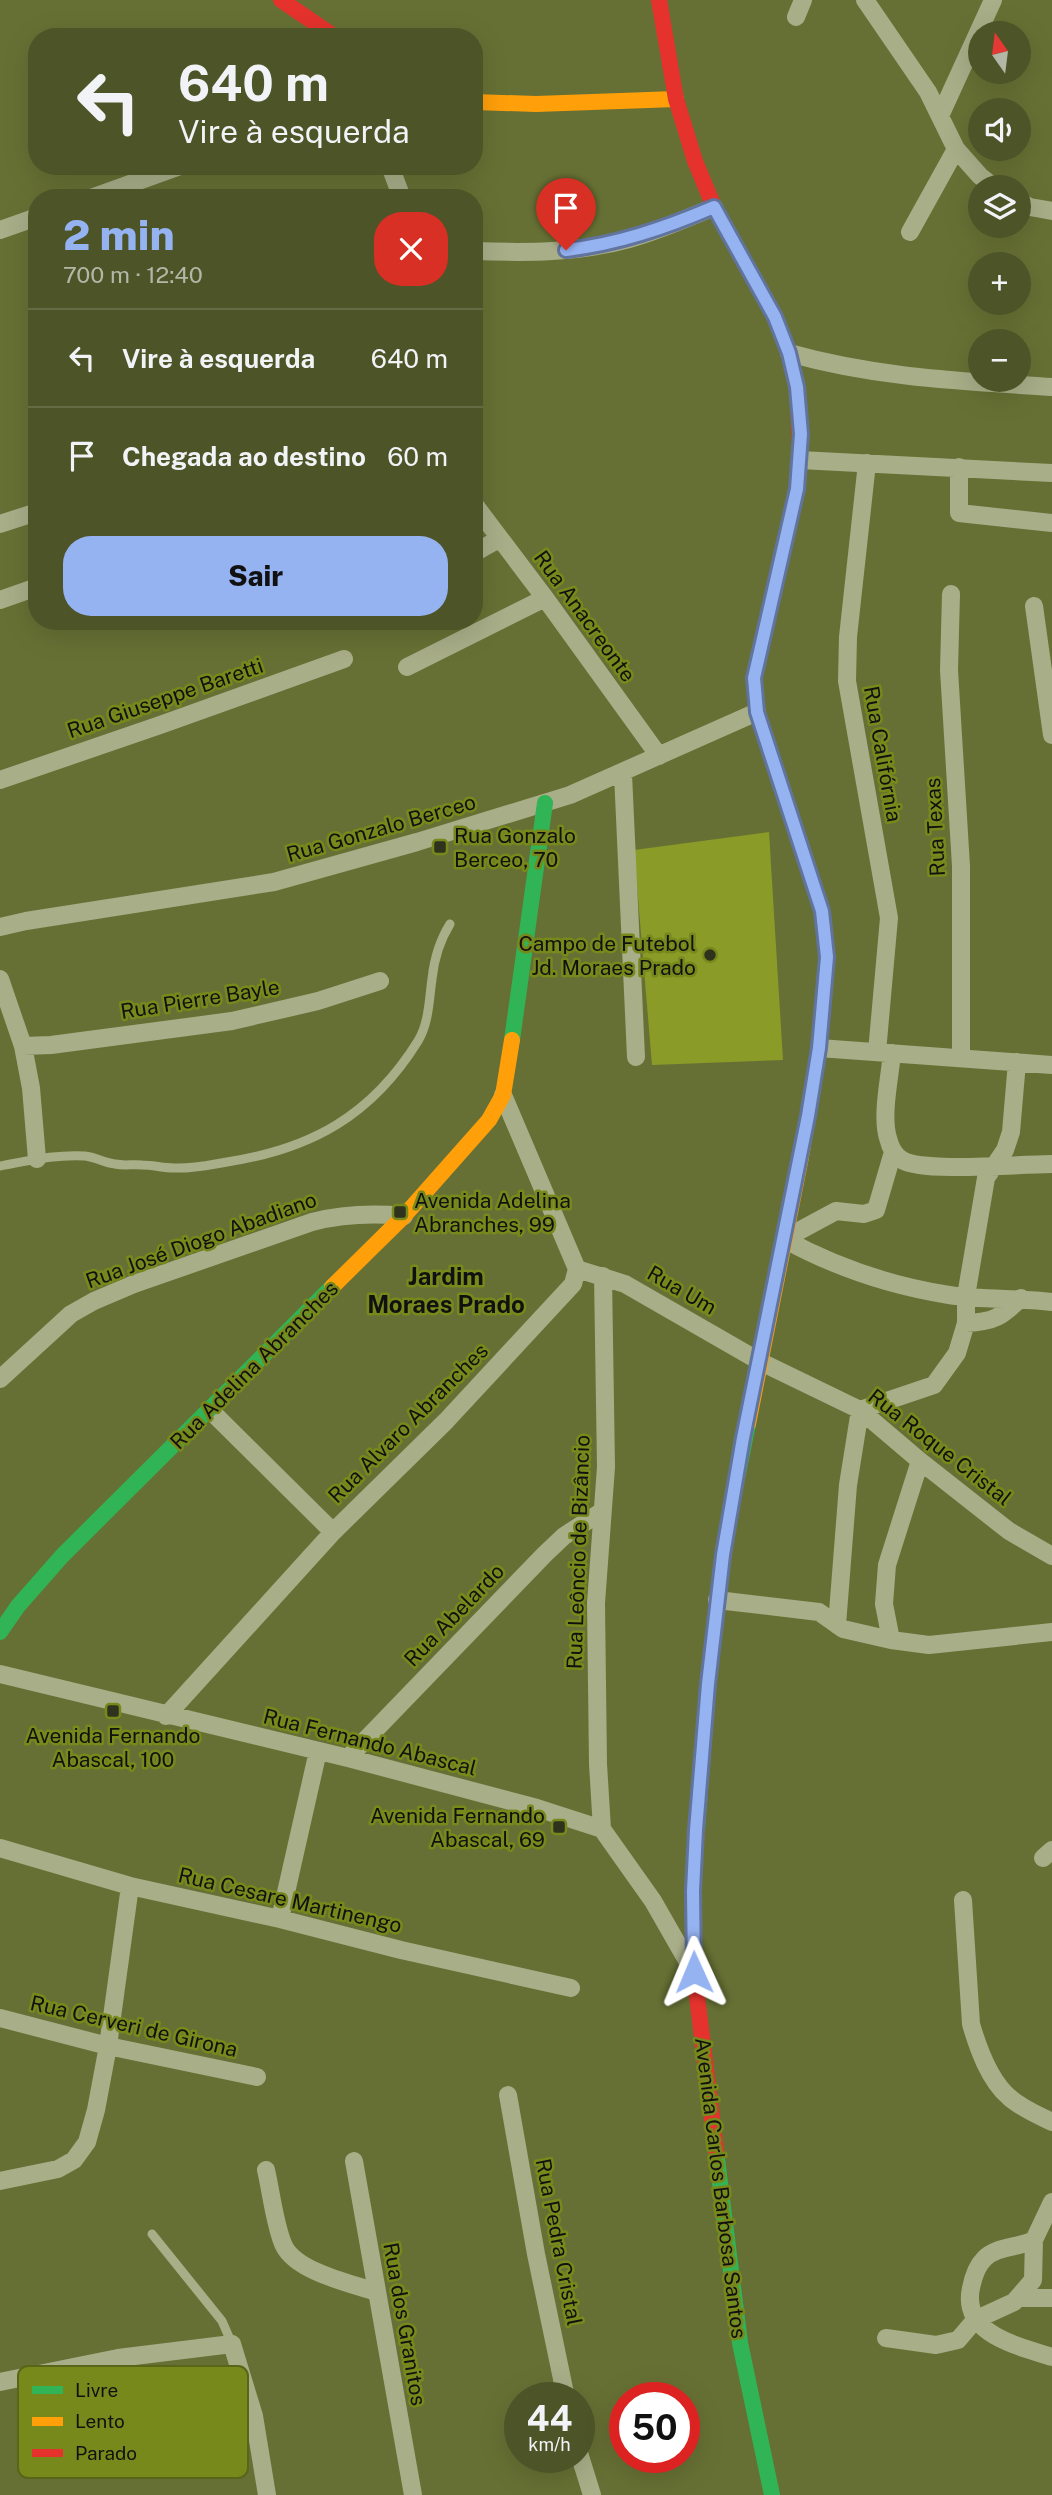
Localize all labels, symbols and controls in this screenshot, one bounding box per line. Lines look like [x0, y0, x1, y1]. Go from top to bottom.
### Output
north arrow [968, 21, 1031, 84]
map controls [968, 21, 1031, 392]
text: 640 m [178, 54, 329, 112]
icon: left [63, 56, 154, 147]
button: sound [968, 98, 1031, 161]
text: Vire à esquerda [178, 113, 410, 150]
button: layers [968, 175, 1031, 238]
pin [536, 178, 596, 250]
icon: arrive [547, 189, 585, 227]
text: 2 min [63, 210, 175, 259]
button: close [374, 212, 448, 286]
button: + [968, 252, 1031, 315]
text: 700 m · 12:40 [63, 261, 203, 288]
button: − [968, 329, 1031, 392]
icon: left [63, 339, 101, 377]
text: Vire à esquerda [122, 343, 315, 374]
text: 640 m [371, 343, 448, 374]
icon: arrive [63, 437, 101, 475]
text: Chegada ao destino [122, 441, 366, 472]
text: 60 m [387, 441, 448, 472]
button: Sair [63, 536, 448, 616]
street label: Rua Anacreonte [529, 546, 641, 686]
street label: Rua Giuseppe Baretti [64, 653, 266, 743]
street label: Rua Califórnia [859, 684, 907, 824]
street label: Rua Texas [920, 777, 950, 877]
street label: Rua Gonzalo Berceo [283, 789, 479, 867]
place label: Rua Gonzalo Berceo, 70 [454, 823, 576, 872]
marker: Rua Gonzalo Berceo, 70 [432, 839, 448, 855]
place label: Campo de Futebol Jd. Moraes Prado [518, 931, 696, 980]
marker: Campo de Futebol Jd. Moraes Prado [702, 947, 718, 963]
street label: Rua Pierre Bayle [119, 974, 281, 1024]
street label: Rua José Diogo Abadiano [82, 1187, 320, 1293]
place label: Avenida Adelina Abranches, 99 [414, 1188, 571, 1237]
marker: Avenida Adelina Abranches, 99 [392, 1204, 408, 1220]
street label: Rua Um [643, 1260, 721, 1320]
district label: Jardim Moraes Prado [367, 1262, 525, 1318]
street label: Rua Adelina Abranches [165, 1276, 343, 1454]
street label: Rua Alvaro Abranches [323, 1338, 493, 1508]
street label: Rua Roque Cristal [864, 1383, 1016, 1511]
street label: Rua Leôncio de Bizâncio [561, 1434, 595, 1670]
street label: Rua Abelardo [399, 1559, 509, 1671]
marker: Avenida Fernando Abascal, 100 [105, 1703, 121, 1719]
street label: Rua Fernando Abascal [261, 1703, 479, 1781]
place label: Avenida Fernando Abascal, 100 [26, 1723, 200, 1772]
place label: Avenida Fernando Abascal, 69 [370, 1803, 545, 1852]
marker: Avenida Fernando Abascal, 69 [551, 1819, 567, 1835]
street label: Rua Cesare Martinengo [176, 1862, 404, 1938]
position arrow [657, 1935, 731, 2009]
street label: Rua Cerveri de Girona [28, 1990, 240, 2062]
street label: Avenida Carlos Barbosa Santos [690, 2036, 752, 2340]
street label: Rua Pedra Cristal [531, 2156, 587, 2328]
street label: Rua dos Granitos [378, 2241, 432, 2407]
legend [18, 2366, 248, 2478]
text: Livre [75, 2379, 118, 2401]
speed limit sign: 50 [609, 2382, 700, 2473]
text: 44 [527, 2398, 572, 2439]
text: Lento [75, 2410, 125, 2432]
text: km/h [528, 2434, 571, 2455]
text: Parado [75, 2442, 137, 2464]

